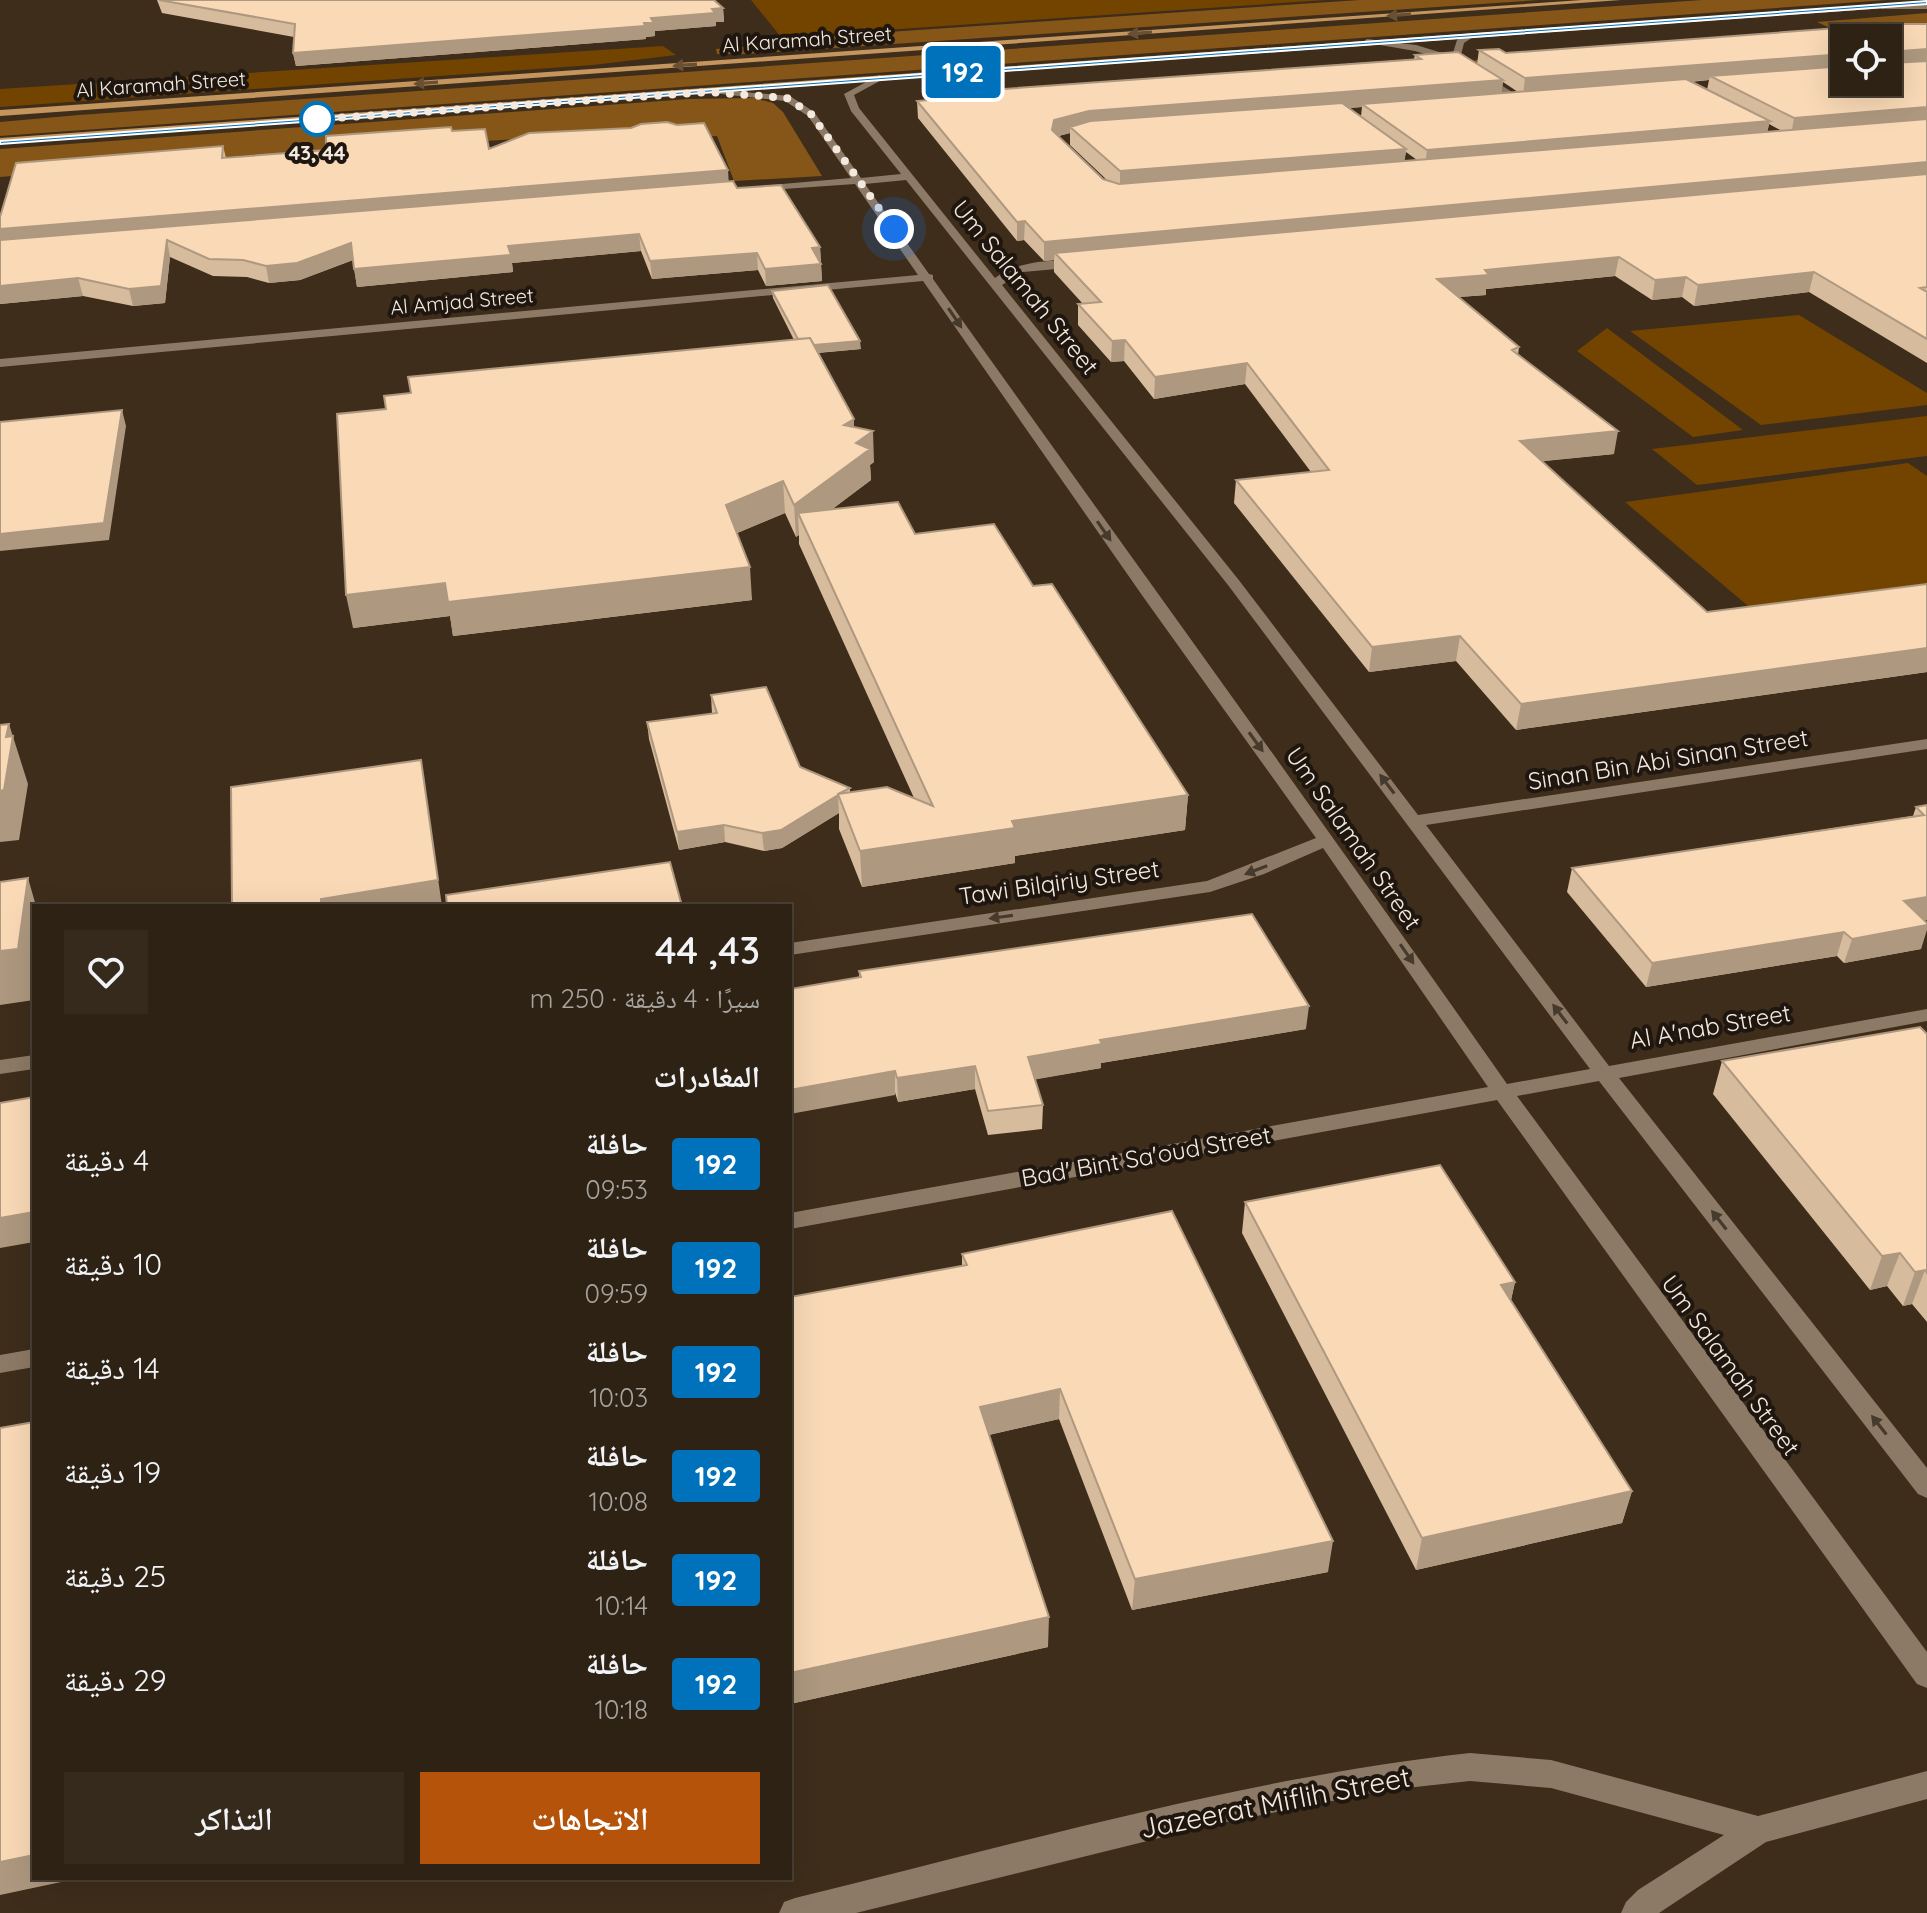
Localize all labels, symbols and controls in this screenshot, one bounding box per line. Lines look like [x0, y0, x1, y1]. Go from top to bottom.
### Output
one-way arrow [1386, 9, 1411, 22]
street label: Al Karamah Street [721, 21, 893, 57]
map controls [1830, 24, 1902, 96]
button: locate [1830, 24, 1902, 96]
one-way arrow [1127, 27, 1152, 40]
line badge: 192 [917, 46, 1009, 98]
text: 192 [942, 54, 984, 89]
one-way arrow [672, 59, 697, 72]
street label: Al Karamah Street [75, 66, 247, 102]
one-way arrow [413, 77, 438, 90]
marker: 43, 44 [300, 102, 334, 136]
place label: 43, 44 [288, 140, 346, 165]
street label: Um Salamah Street [946, 194, 1106, 380]
your location [874, 209, 914, 249]
street label: Al Amjad Street [389, 282, 535, 320]
one-way arrow [948, 307, 963, 328]
one-way arrow [1096, 520, 1111, 541]
street label: Sinan Bin Abi Sinan Street [1526, 722, 1810, 796]
one-way arrow [1248, 731, 1263, 752]
street label: Um Salamah Street [1280, 741, 1428, 935]
one-way arrow [1380, 774, 1396, 794]
street label: Tawi Bilqiriy Street [957, 853, 1161, 911]
one-way arrow [1244, 864, 1268, 877]
one-way arrow [988, 911, 1013, 924]
text: 43, 44 [655, 926, 760, 974]
button: heart [64, 930, 148, 1014]
one-way arrow [1399, 943, 1414, 964]
text: سيرًا · 4 دقيقة · 250 m [530, 982, 760, 1015]
street label: Al A'nab Street [1627, 997, 1793, 1055]
one-way arrow [1553, 1004, 1569, 1025]
text: المغادرات [653, 1057, 760, 1095]
street label: Bad' Bint Sa'oud Street [1019, 1119, 1273, 1193]
text: حافلة [586, 1124, 648, 1162]
text: 4 دقيقة [64, 1141, 149, 1179]
text: 192 [695, 1146, 737, 1181]
text: 09:53 [585, 1173, 648, 1206]
one-way arrow [1712, 1210, 1728, 1230]
text: حافلة [586, 1228, 648, 1266]
text: 10 دقيقة [64, 1245, 162, 1283]
text: 192 [695, 1250, 737, 1285]
street label: Um Salamah Street [1655, 1269, 1807, 1461]
text: 09:59 [584, 1277, 648, 1310]
text: حافلة [586, 1332, 648, 1370]
text: 14 دقيقة [64, 1349, 160, 1387]
text: 192 [695, 1354, 737, 1389]
text: 10:03 [589, 1381, 648, 1414]
one-way arrow [1871, 1415, 1888, 1435]
text: حافلة [586, 1436, 648, 1474]
text: 19 دقيقة [64, 1453, 161, 1491]
text: 192 [695, 1458, 737, 1493]
text: 10:08 [589, 1485, 648, 1518]
text: حافلة [586, 1540, 648, 1578]
text: 25 دقيقة [64, 1557, 166, 1595]
text: 192 [695, 1562, 737, 1597]
text: 10:14 [595, 1589, 648, 1622]
text: حافلة [586, 1644, 648, 1682]
text: 29 دقيقة [64, 1661, 167, 1699]
text: 192 [695, 1666, 737, 1701]
text: 10:18 [594, 1693, 648, 1726]
street label: Jazeerat Miflih Street [1137, 1759, 1413, 1845]
button: التذاكر [64, 1772, 404, 1864]
button: الاتجاهات [420, 1772, 760, 1864]

